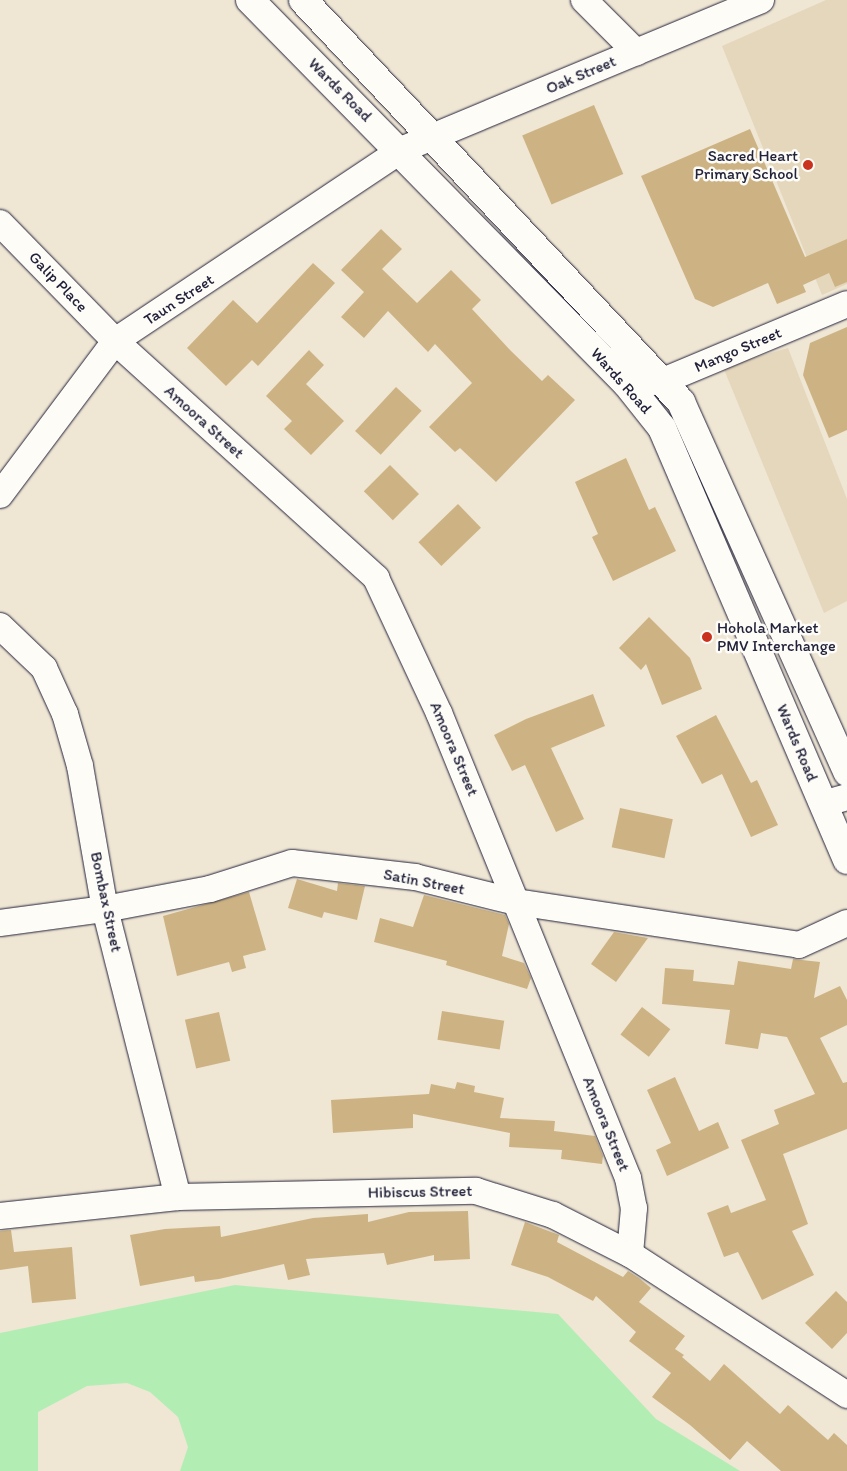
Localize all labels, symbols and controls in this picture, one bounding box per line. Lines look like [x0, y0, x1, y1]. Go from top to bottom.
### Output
street label: Oak Street [543, 52, 619, 98]
street label: Wards Road [304, 54, 376, 126]
place label: Sacred Heart Primary School [695, 146, 798, 184]
marker: Sacred Heart Primary School [802, 159, 814, 171]
street label: Galip Place [25, 248, 91, 316]
street label: Taun Street [140, 270, 218, 330]
street label: Mango Street [692, 323, 784, 377]
street label: Wards Road [587, 344, 655, 418]
street label: Amoora Street [160, 381, 248, 463]
place label: Hohola Market PMV Interchange [717, 618, 836, 656]
marker: Hohola Market PMV Interchange [701, 631, 713, 643]
street label: Amoora Street [426, 699, 482, 799]
street label: Wards Road [772, 702, 822, 784]
street label: Bombax Street [86, 850, 126, 954]
street label: Satin Street [382, 865, 466, 899]
street label: Amoora Street [578, 1074, 634, 1174]
street label: Hibiscus Street [368, 1181, 472, 1203]

